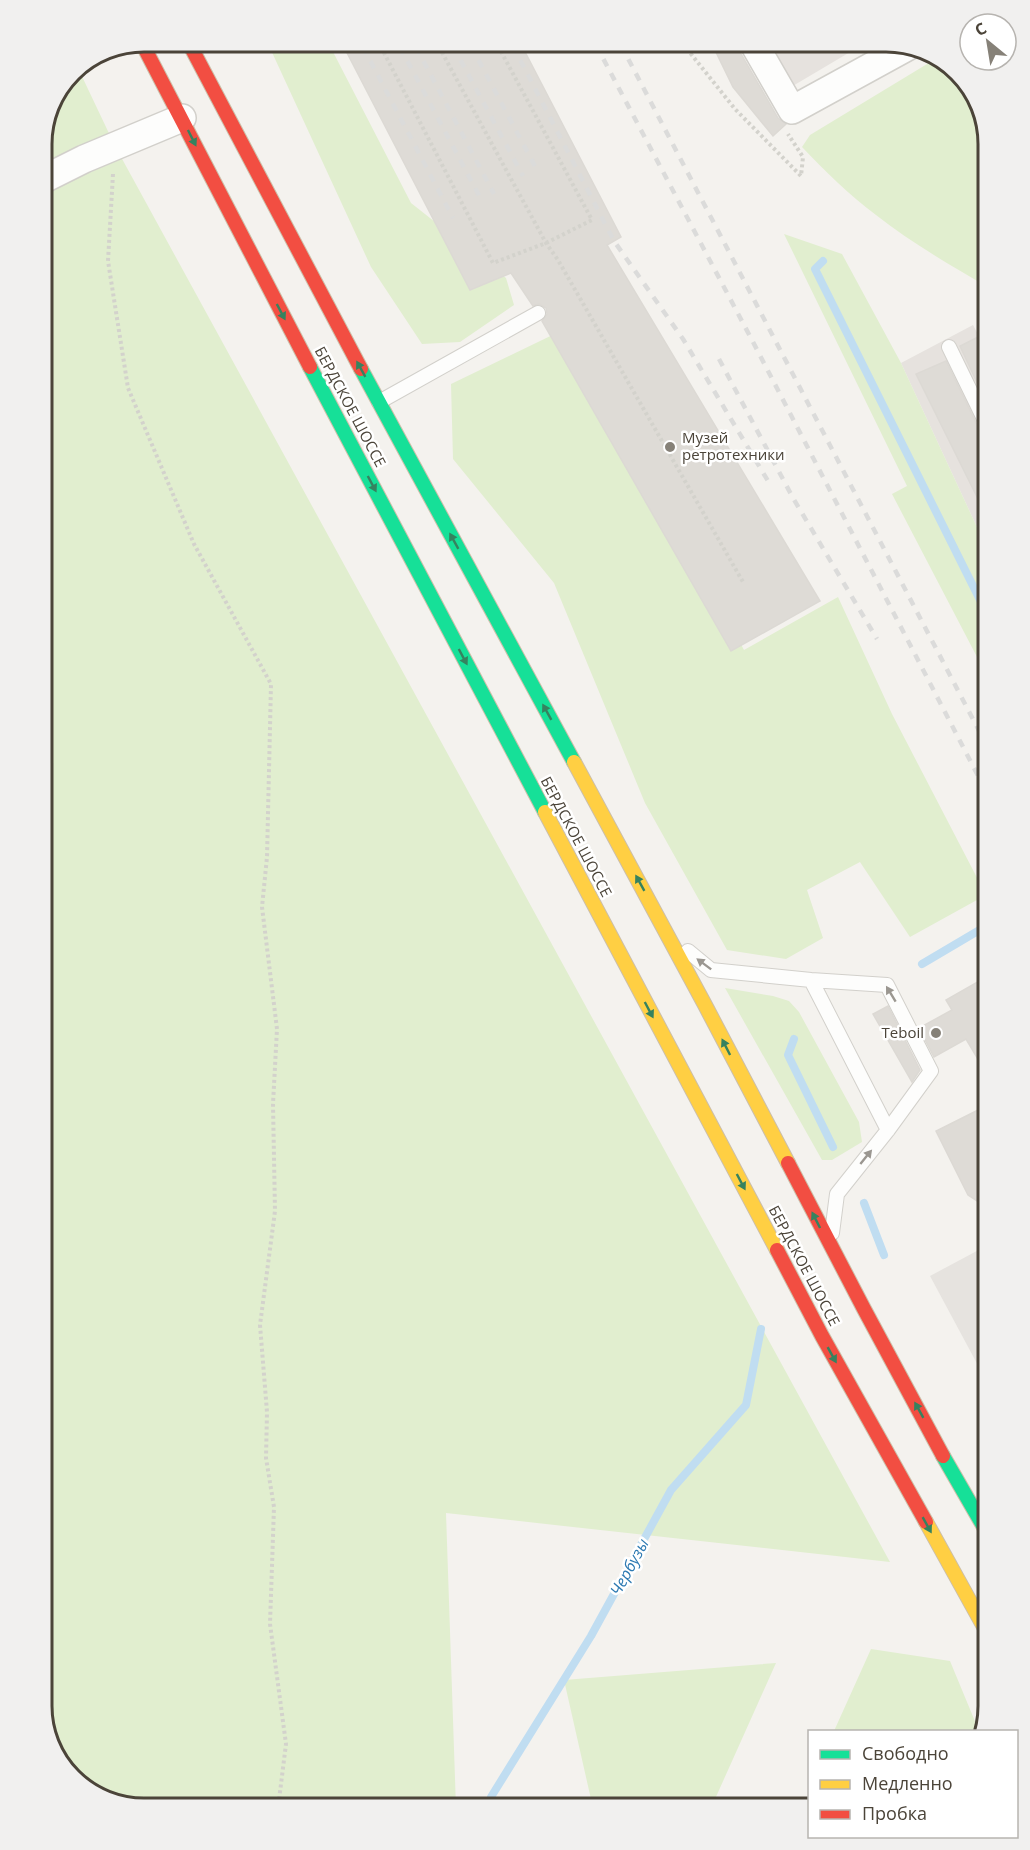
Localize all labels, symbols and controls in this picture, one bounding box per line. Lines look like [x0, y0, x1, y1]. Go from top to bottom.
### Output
north arrow [958, 12, 1018, 72]
text: С [971, 17, 990, 41]
one-way arrow [187, 130, 197, 147]
one-way arrow [276, 304, 286, 321]
street label: БЕРДСКОЕ ШОССЕ [311, 343, 391, 470]
one-way arrow [356, 361, 366, 378]
place label: Музей ретротехники [682, 427, 785, 464]
marker: Музей ретротехники [663, 440, 677, 454]
one-way arrow [367, 476, 377, 493]
one-way arrow [449, 532, 459, 549]
one-way arrow [458, 649, 468, 666]
one-way arrow [542, 703, 552, 720]
street label: БЕРДСКОЕ ШОССЕ [537, 773, 617, 900]
one-way arrow [635, 875, 645, 892]
one-way arrow [696, 957, 712, 970]
one-way arrow [886, 985, 896, 1002]
one-way arrow [644, 1002, 654, 1019]
place label: Teboil [882, 1022, 924, 1042]
marker: Teboil [929, 1026, 943, 1040]
one-way arrow [722, 1038, 731, 1055]
one-way arrow [860, 1149, 873, 1165]
one-way arrow [736, 1174, 746, 1191]
street label: БЕРДСКОЕ ШОССЕ [765, 1202, 845, 1329]
one-way arrow [811, 1211, 821, 1228]
one-way arrow [827, 1346, 837, 1363]
one-way arrow [914, 1401, 924, 1418]
one-way arrow [921, 1517, 932, 1533]
water label: Чербузы [604, 1534, 654, 1599]
legend [808, 1730, 1018, 1838]
text: Свободно [862, 1741, 949, 1765]
text: Медленно [862, 1771, 953, 1795]
text: Пробка [862, 1801, 927, 1825]

